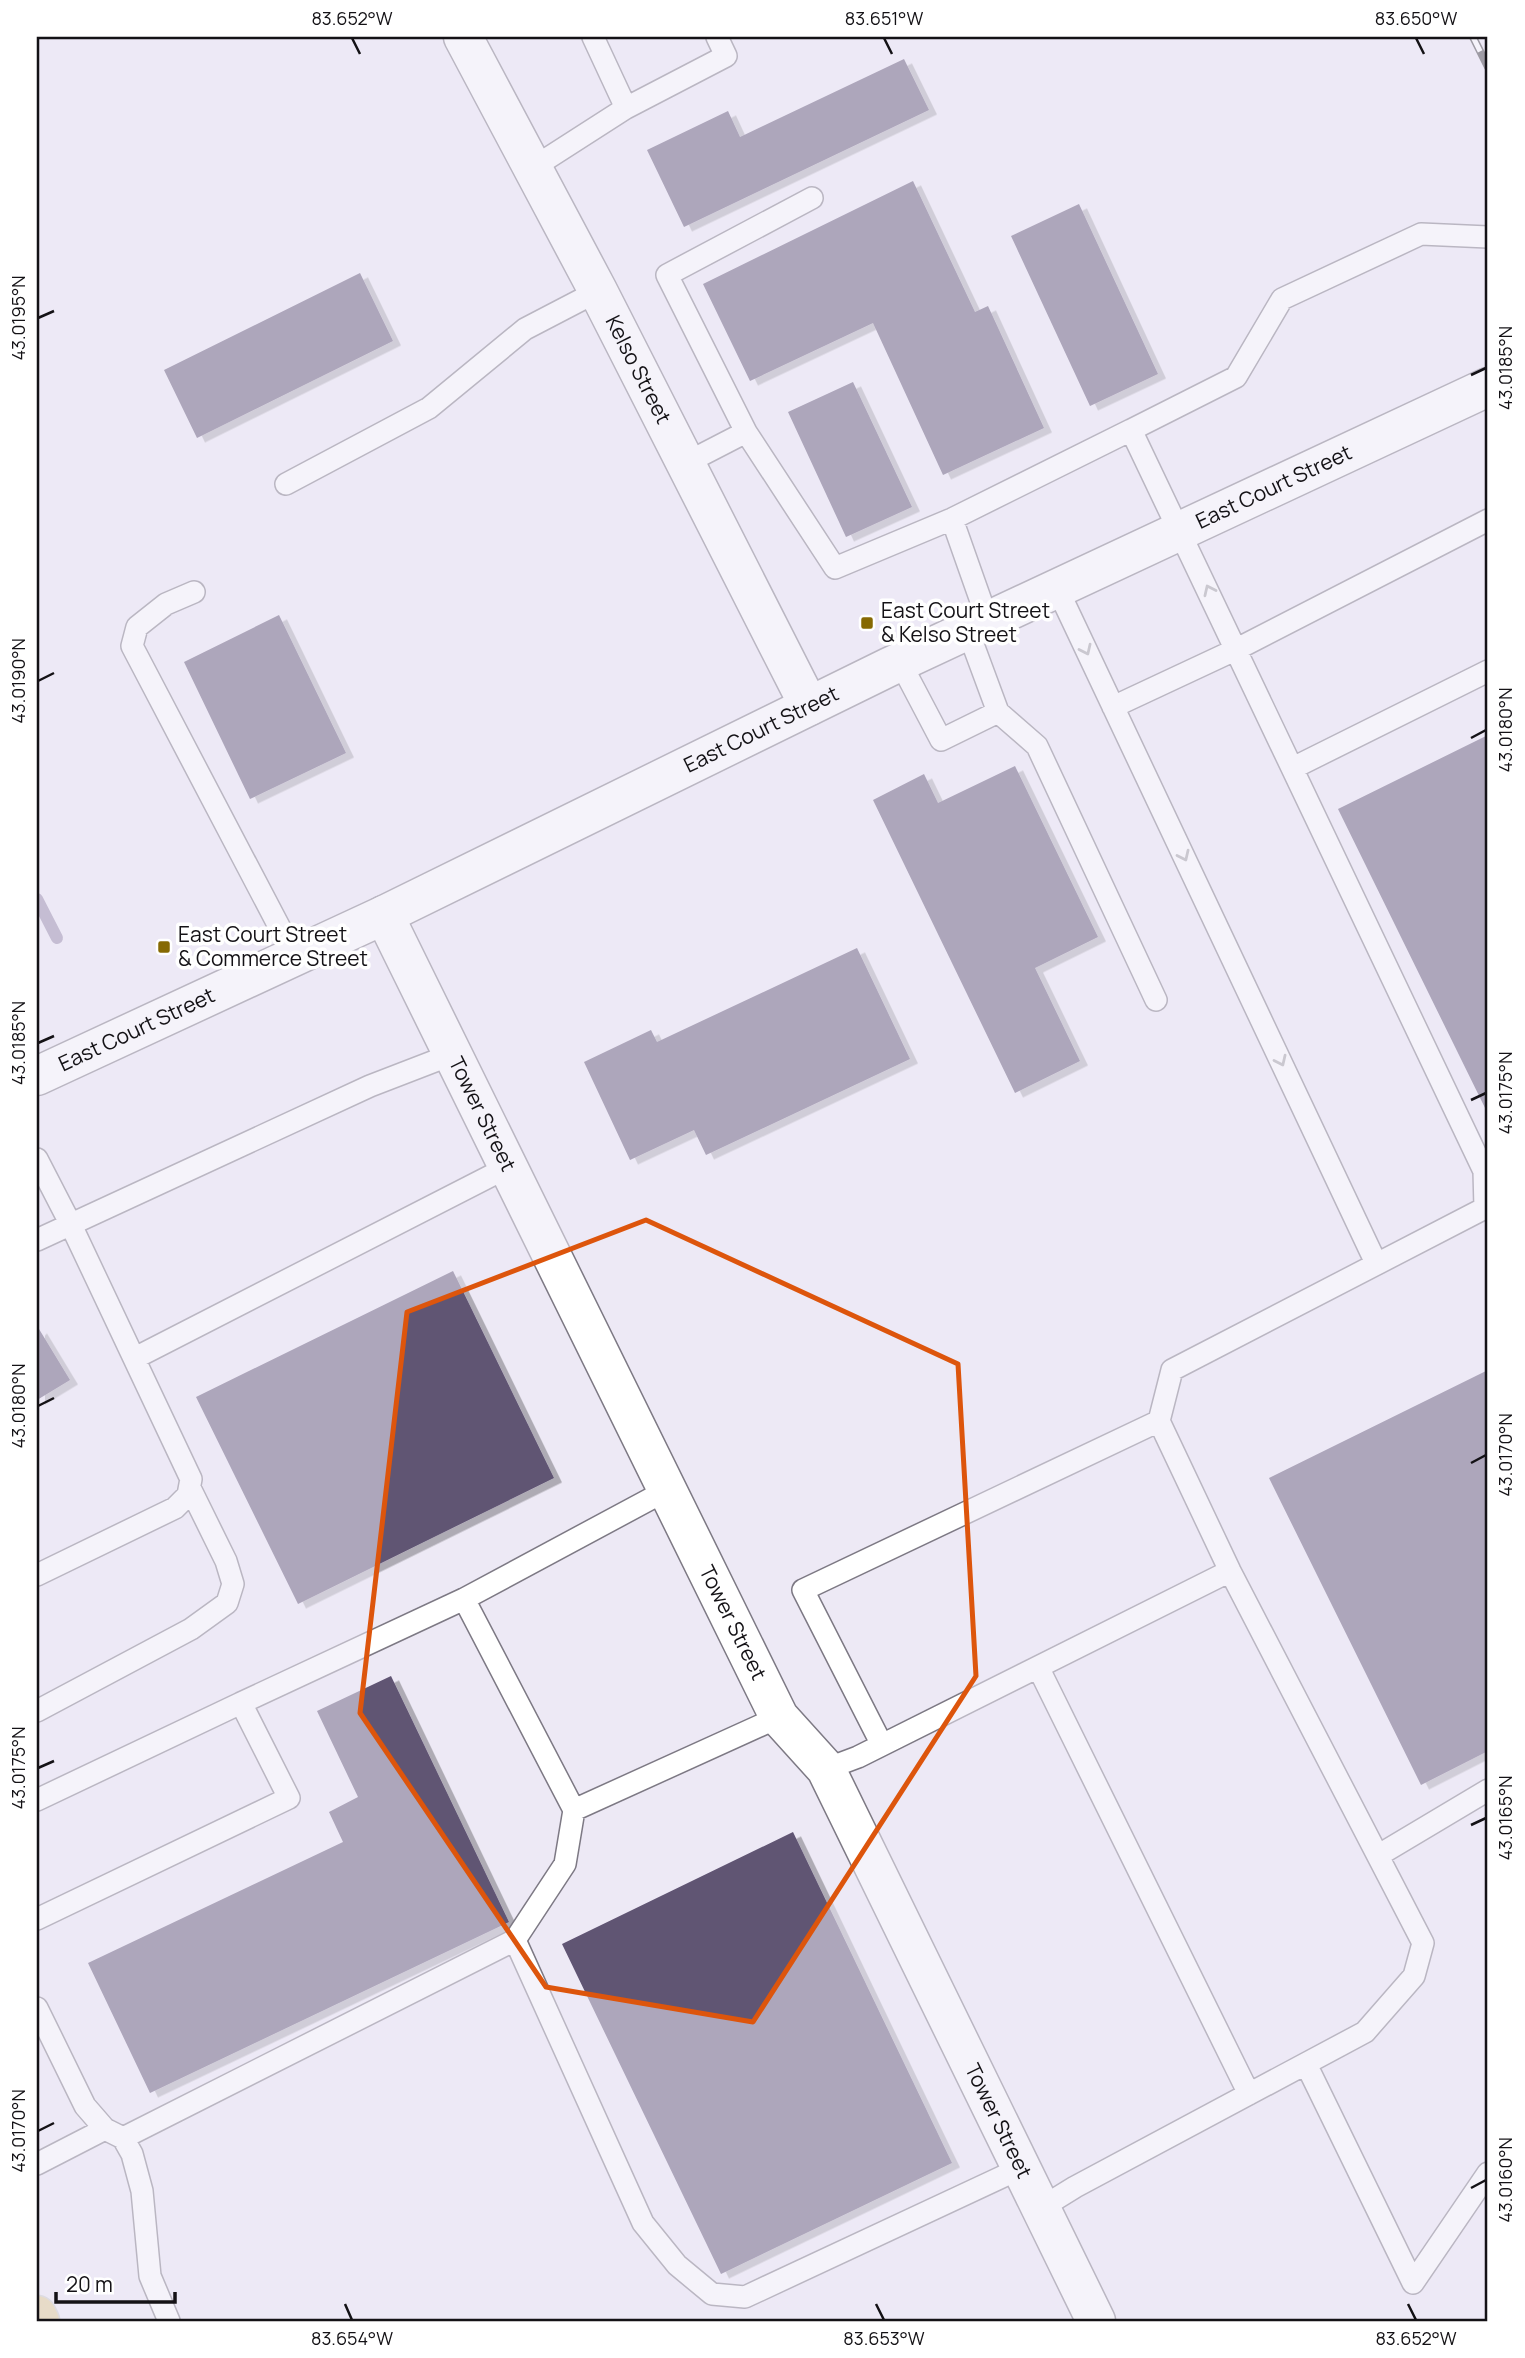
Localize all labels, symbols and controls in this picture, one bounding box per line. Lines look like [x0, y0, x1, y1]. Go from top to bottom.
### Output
text: 83.652°W [311, 6, 393, 30]
text: 83.651°W [845, 6, 923, 30]
text: 83.650°W [1375, 6, 1457, 30]
text: 43.0195°N [6, 275, 30, 361]
street label: Kelso Street [600, 310, 678, 428]
text: 43.0185°N [1493, 326, 1517, 410]
street label: East Court Street [1191, 438, 1356, 535]
one-way arrow [1204, 584, 1218, 597]
place label: East Court Street & Kelso Street [881, 596, 1050, 648]
marker: East Court Street & Kelso Street [859, 615, 875, 631]
text: 43.0190°N [6, 638, 30, 724]
one-way arrow [1078, 643, 1092, 655]
street label: East Court Street [679, 679, 843, 779]
text: 43.0180°N [1493, 688, 1517, 772]
one-way arrow [1175, 849, 1189, 861]
place label: East Court Street & Commerce Street [178, 920, 368, 972]
marker: East Court Street & Commerce Street [156, 939, 172, 955]
street label: East Court Street [54, 980, 219, 1077]
text: 43.0185°N [6, 1001, 30, 1085]
street label: Tower Street [443, 1052, 523, 1176]
text: 43.0175°N [1493, 1052, 1517, 1134]
one-way arrow [1273, 1054, 1287, 1066]
text: 43.0180°N [6, 1364, 30, 1448]
text: 43.0170°N [1493, 1413, 1517, 1497]
street label: Tower Street [693, 1560, 774, 1684]
text: 43.0175°N [6, 1727, 30, 1809]
text: 43.0165°N [1493, 1775, 1517, 1861]
street label: Tower Street [959, 2059, 1039, 2183]
text: 43.0170°N [6, 2089, 30, 2173]
text: 43.0160°N [1493, 2137, 1517, 2223]
scale bar [56, 2260, 175, 2304]
text: 20 m [66, 2270, 113, 2298]
text: 83.654°W [311, 2326, 393, 2350]
text: 83.653°W [843, 2326, 925, 2350]
text: 83.652°W [1375, 2326, 1457, 2350]

